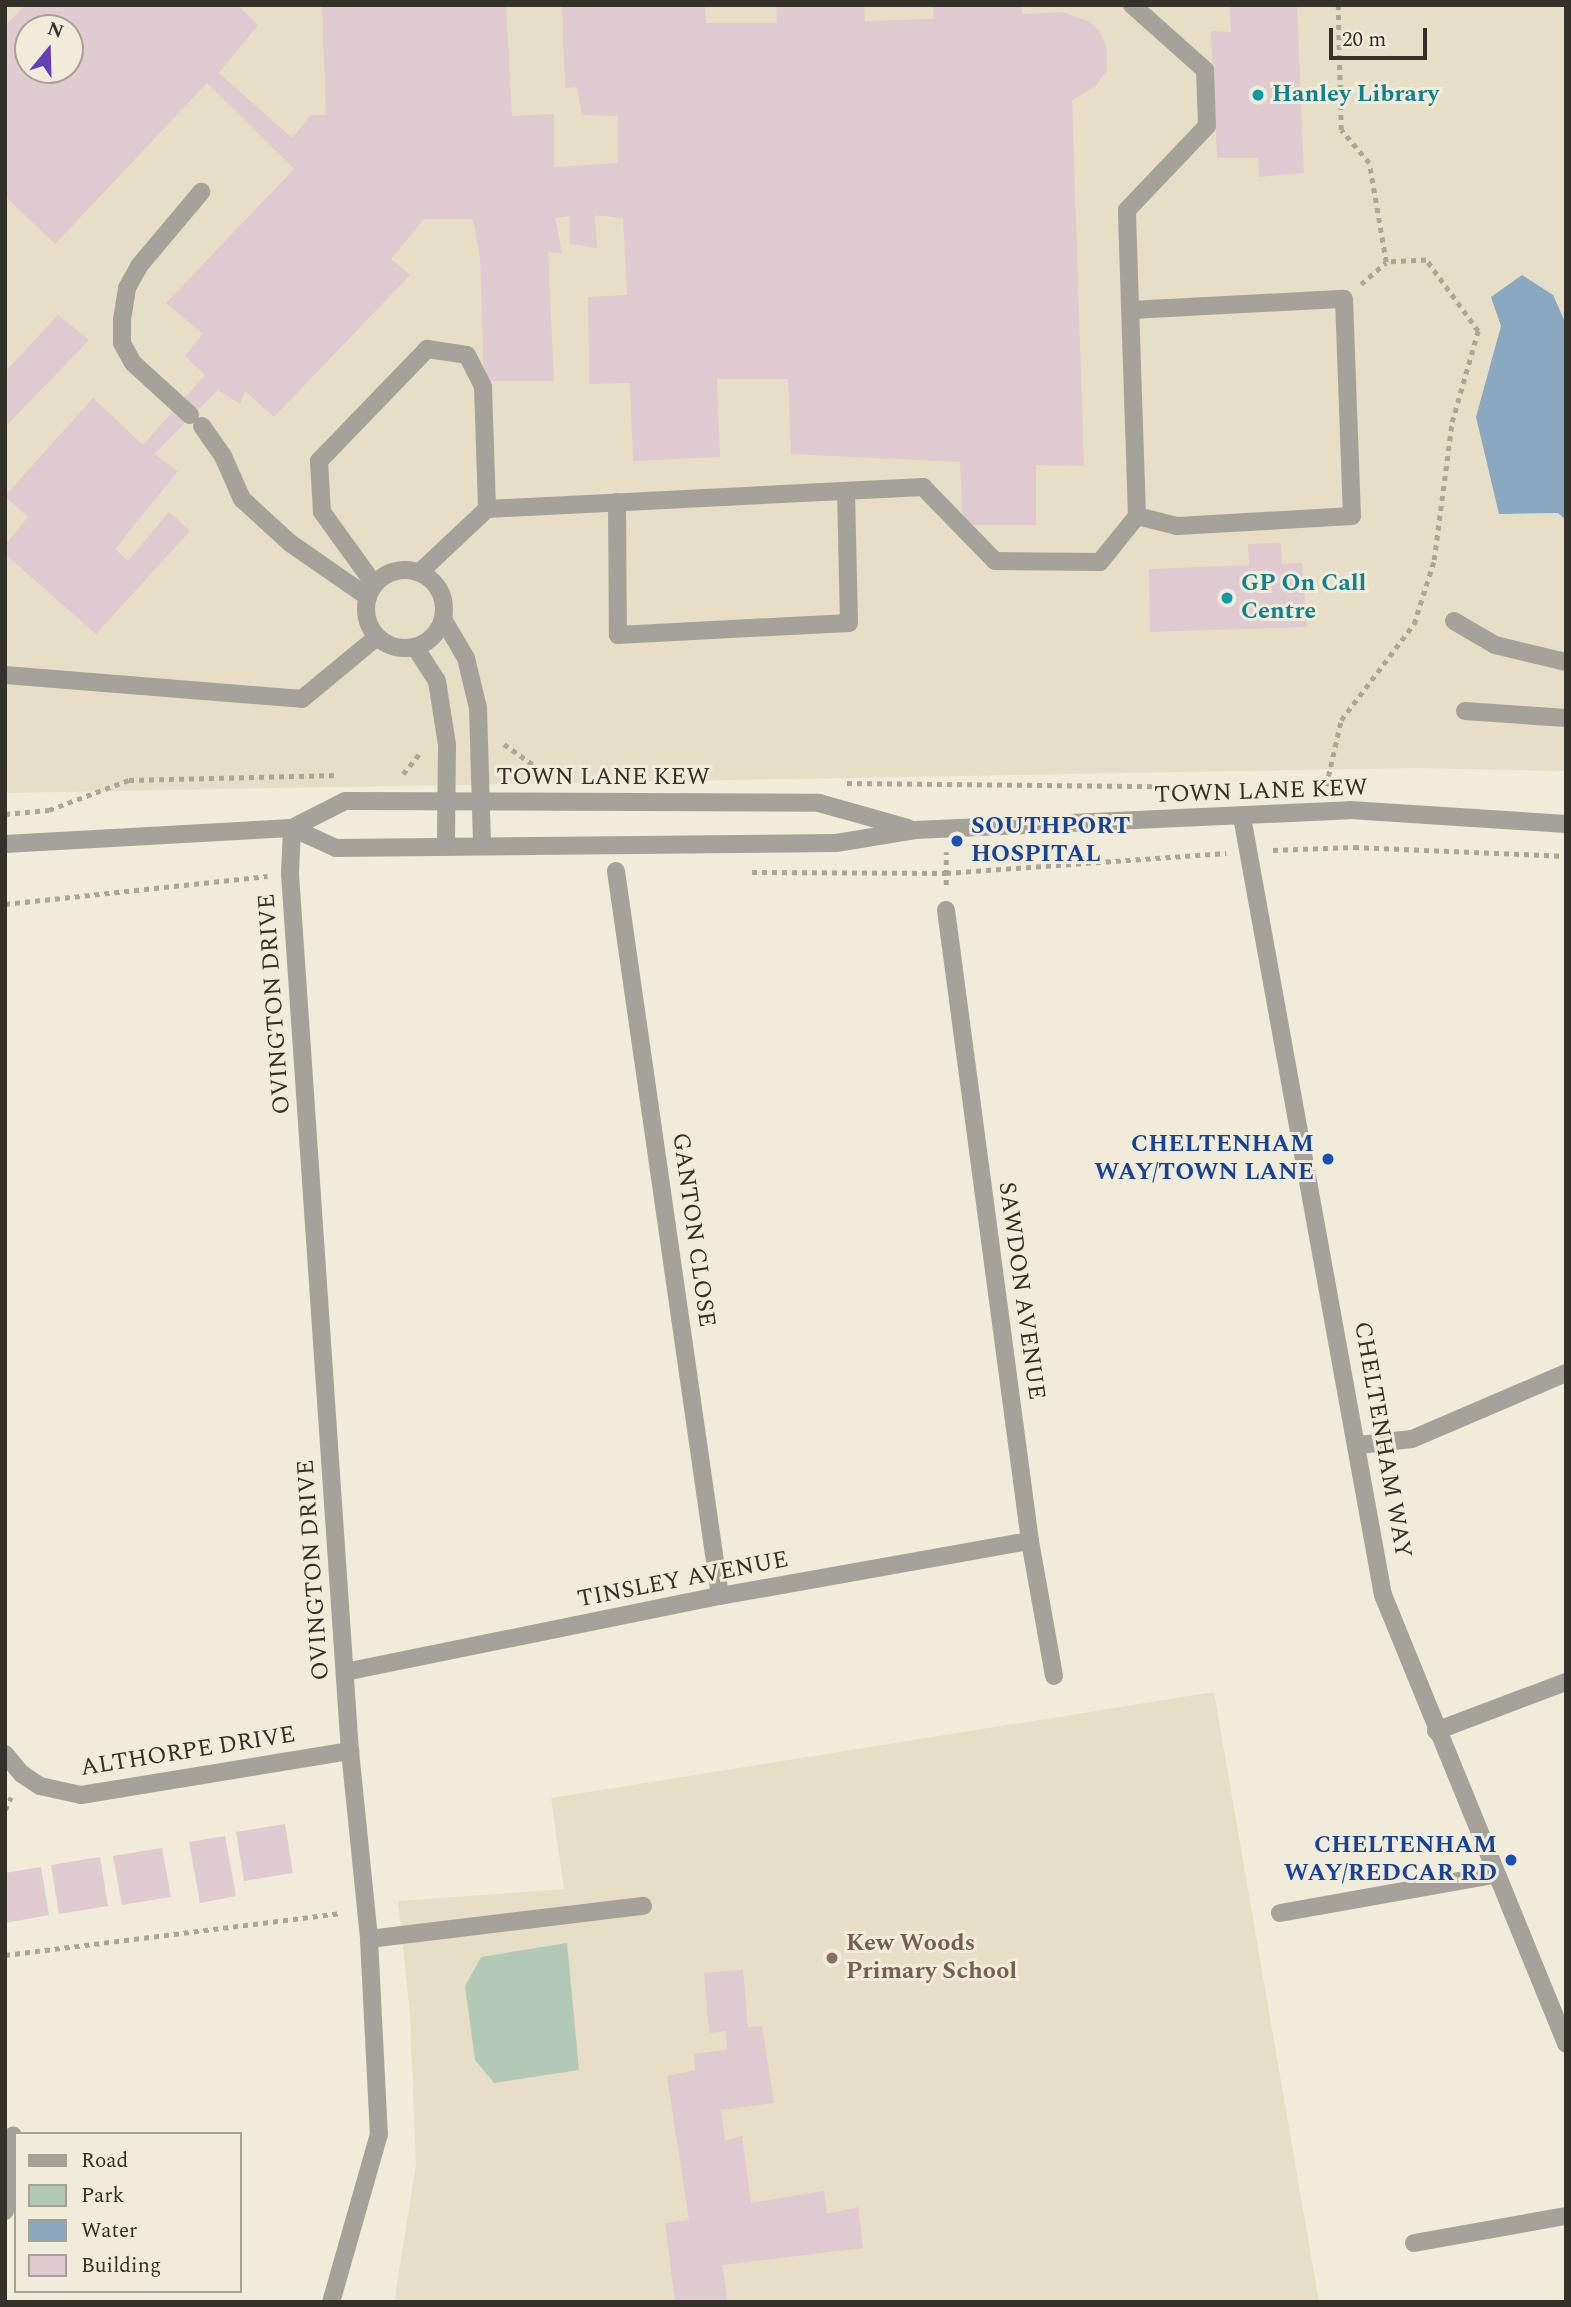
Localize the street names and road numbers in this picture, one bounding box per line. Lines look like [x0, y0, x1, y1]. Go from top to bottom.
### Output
street label: TOWN LANE KEW [496, 764, 710, 792]
street label: TOWN LANE KEW [1154, 774, 1368, 810]
street label: OVINGTON DRIVE [253, 893, 297, 1115]
street label: GANTON CLOSE [665, 1131, 721, 1329]
street label: SAWDON AVENUE [991, 1180, 1051, 1402]
street label: CHELTENHAM WAY [1347, 1320, 1417, 1560]
street label: OVINGTON DRIVE [292, 1459, 336, 1681]
street label: TINSLEY AVENUE [575, 1545, 791, 1615]
street label: ALTHORPE DRIVE [79, 1721, 297, 1783]

